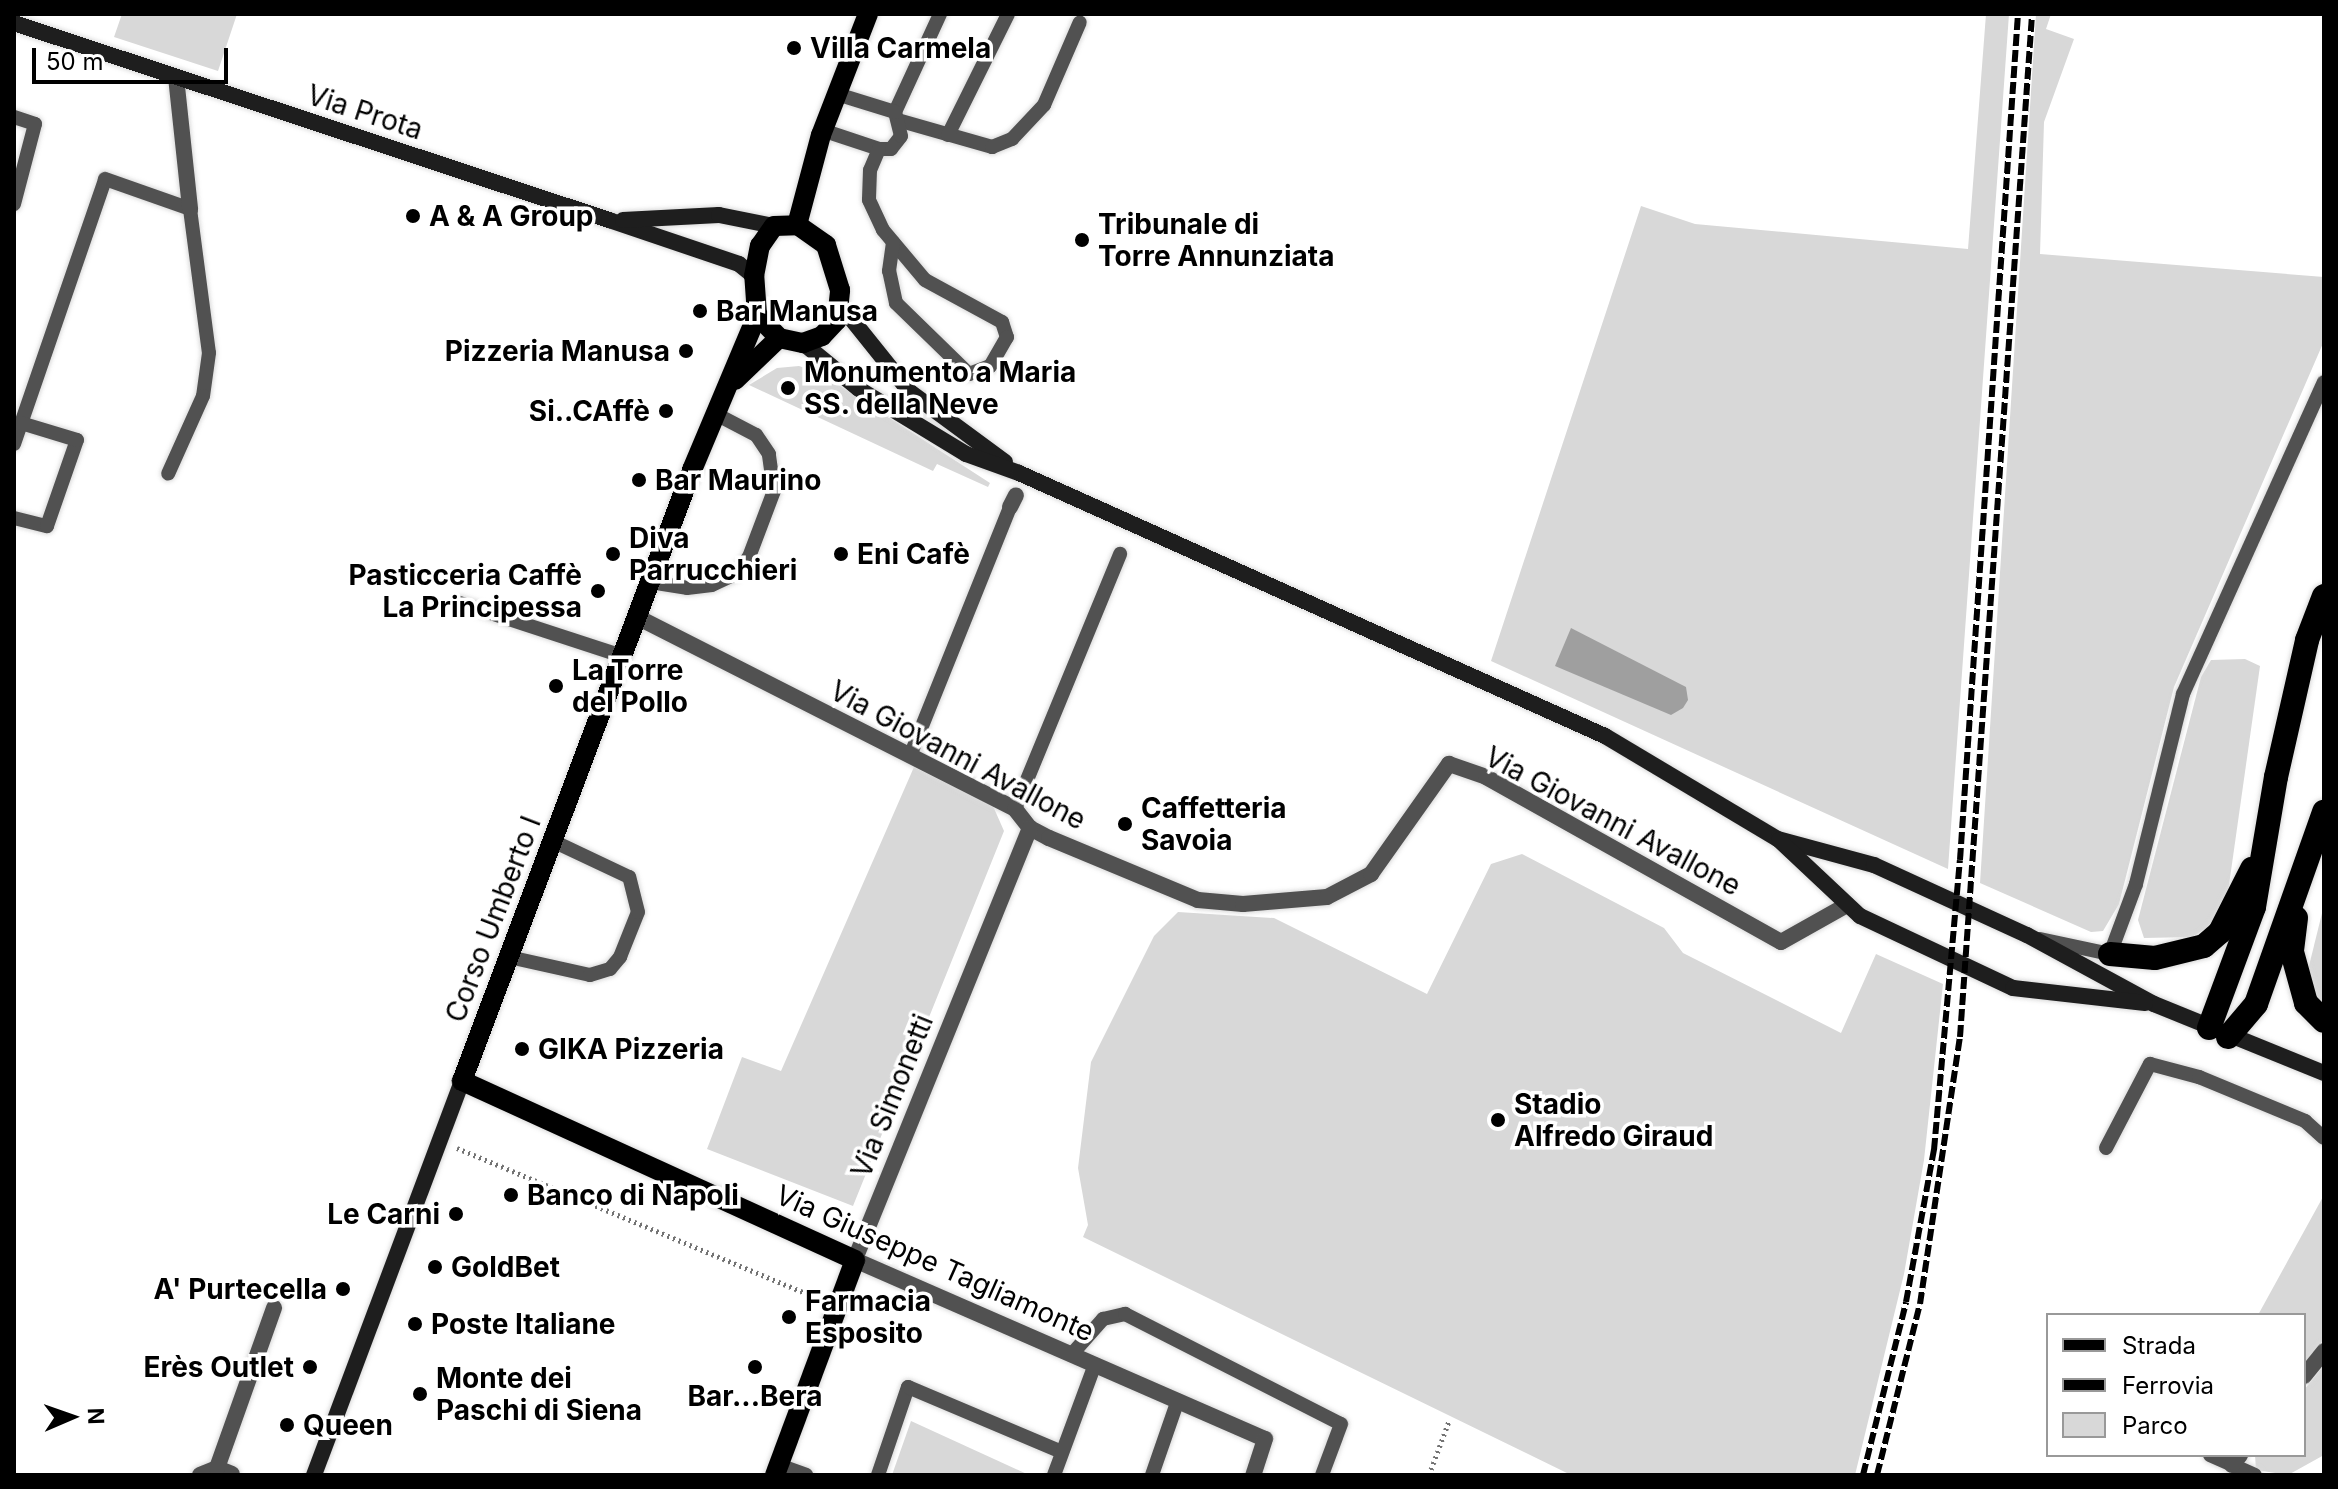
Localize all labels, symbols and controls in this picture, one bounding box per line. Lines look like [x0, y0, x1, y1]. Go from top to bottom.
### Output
place label: Villa Carmela [810, 31, 991, 65]
scale bar [36, 32, 232, 82]
marker: Villa Carmela [785, 39, 803, 57]
text: 50 m [46, 47, 104, 76]
street label: Via Prota [303, 78, 427, 146]
place label: A & A Group [429, 199, 594, 233]
marker: A & A Group [404, 207, 422, 225]
place label: Tribunale di Torre Annunziata [1098, 207, 1334, 273]
marker: Tribunale di Torre Annunziata [1073, 231, 1091, 249]
place label: Bar Manusa [716, 294, 878, 328]
marker: Bar Manusa [691, 302, 709, 320]
place label: Pizzeria Manusa [445, 334, 670, 368]
marker: Pizzeria Manusa [677, 342, 695, 360]
place label: Monumento a Maria SS. della Neve [804, 355, 1076, 421]
marker: Monumento a Maria SS. della Neve [779, 379, 797, 397]
place label: Si..CAffè [529, 394, 650, 428]
marker: Si..CAffè [657, 402, 675, 420]
place label: Bar Maurino [655, 463, 821, 497]
marker: Bar Maurino [630, 471, 648, 489]
place label: Diva Parrucchieri [629, 521, 797, 587]
place label: Eni Cafè [857, 537, 970, 571]
marker: Diva Parrucchieri [604, 545, 622, 563]
marker: Eni Cafè [832, 545, 850, 563]
place label: Pasticceria Caffè La Principessa [349, 558, 582, 624]
marker: Pasticceria Caffè La Principessa [589, 582, 607, 600]
place label: La Torre del Pollo [572, 653, 688, 719]
street label: Via Giovanni Avallone [824, 673, 1092, 837]
marker: La Torre del Pollo [547, 677, 565, 695]
street label: Via Giovanni Avallone [1479, 739, 1747, 903]
place label: Caffetteria Savoia [1141, 791, 1287, 857]
street label: Corso Umberto I [438, 811, 548, 1027]
marker: Caffetteria Savoia [1116, 815, 1134, 833]
street label: Via Simonetti [844, 1009, 940, 1183]
place label: GIKA Pizzeria [538, 1032, 724, 1066]
marker: GIKA Pizzeria [513, 1040, 531, 1058]
place label: Stadio Alfredo Giraud [1514, 1087, 1713, 1153]
marker: Stadio Alfredo Giraud [1489, 1111, 1507, 1129]
place label: Banco di Napoli [527, 1178, 739, 1212]
street label: Via Giuseppe Tagliamonte [771, 1178, 1099, 1348]
marker: Banco di Napoli [502, 1186, 520, 1204]
place label: Le Carni [327, 1197, 440, 1231]
marker: Le Carni [447, 1205, 465, 1223]
place label: GoldBet [451, 1250, 560, 1284]
marker: GoldBet [426, 1258, 444, 1276]
place label: A' Purtecella [153, 1272, 327, 1306]
marker: A' Purtecella [334, 1280, 352, 1298]
place label: Farmacia Esposito [805, 1284, 931, 1350]
place label: Poste Italiane [431, 1307, 616, 1341]
marker: Farmacia Esposito [780, 1308, 798, 1326]
legend [2046, 1313, 2306, 1457]
marker: Poste Italiane [406, 1315, 424, 1333]
text: Strada [2122, 1331, 2196, 1360]
place label: Erès Outlet [143, 1350, 294, 1384]
marker: Erès Outlet [301, 1358, 319, 1376]
marker: Bar...Bera [746, 1358, 764, 1376]
place label: Monte dei Paschi di Siena [436, 1361, 642, 1427]
text: Ferrovia [2122, 1371, 2214, 1400]
north arrow [32, 1377, 112, 1457]
place label: Bar...Bera [688, 1379, 822, 1413]
marker: Monte dei Paschi di Siena [411, 1385, 429, 1403]
text: N [83, 1407, 109, 1425]
place label: Queen [303, 1408, 393, 1442]
text: Parco [2122, 1411, 2188, 1440]
marker: Queen [278, 1416, 296, 1434]

